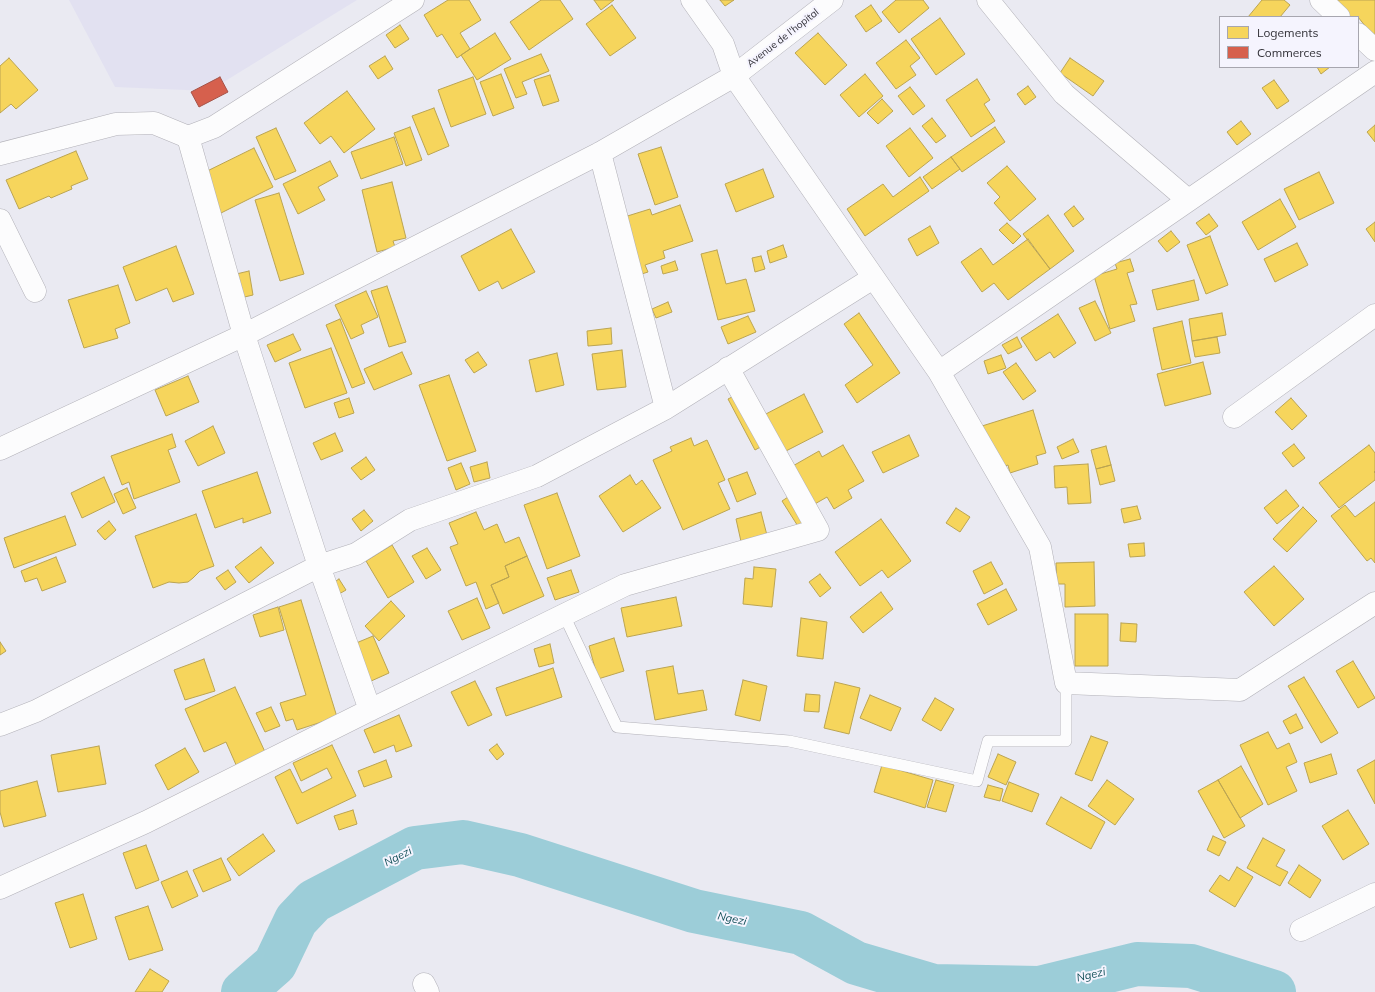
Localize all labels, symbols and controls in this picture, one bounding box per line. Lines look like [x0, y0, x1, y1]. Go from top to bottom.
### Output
street label: Avenue de l'hopital [745, 6, 821, 70]
legend [1219, 16, 1359, 68]
text: Logements [1257, 25, 1318, 40]
text: Commerces [1257, 45, 1322, 60]
water label: Ngezi [382, 845, 414, 869]
water label: Ngezi [716, 910, 748, 928]
water label: Ngezi [1075, 965, 1107, 985]

